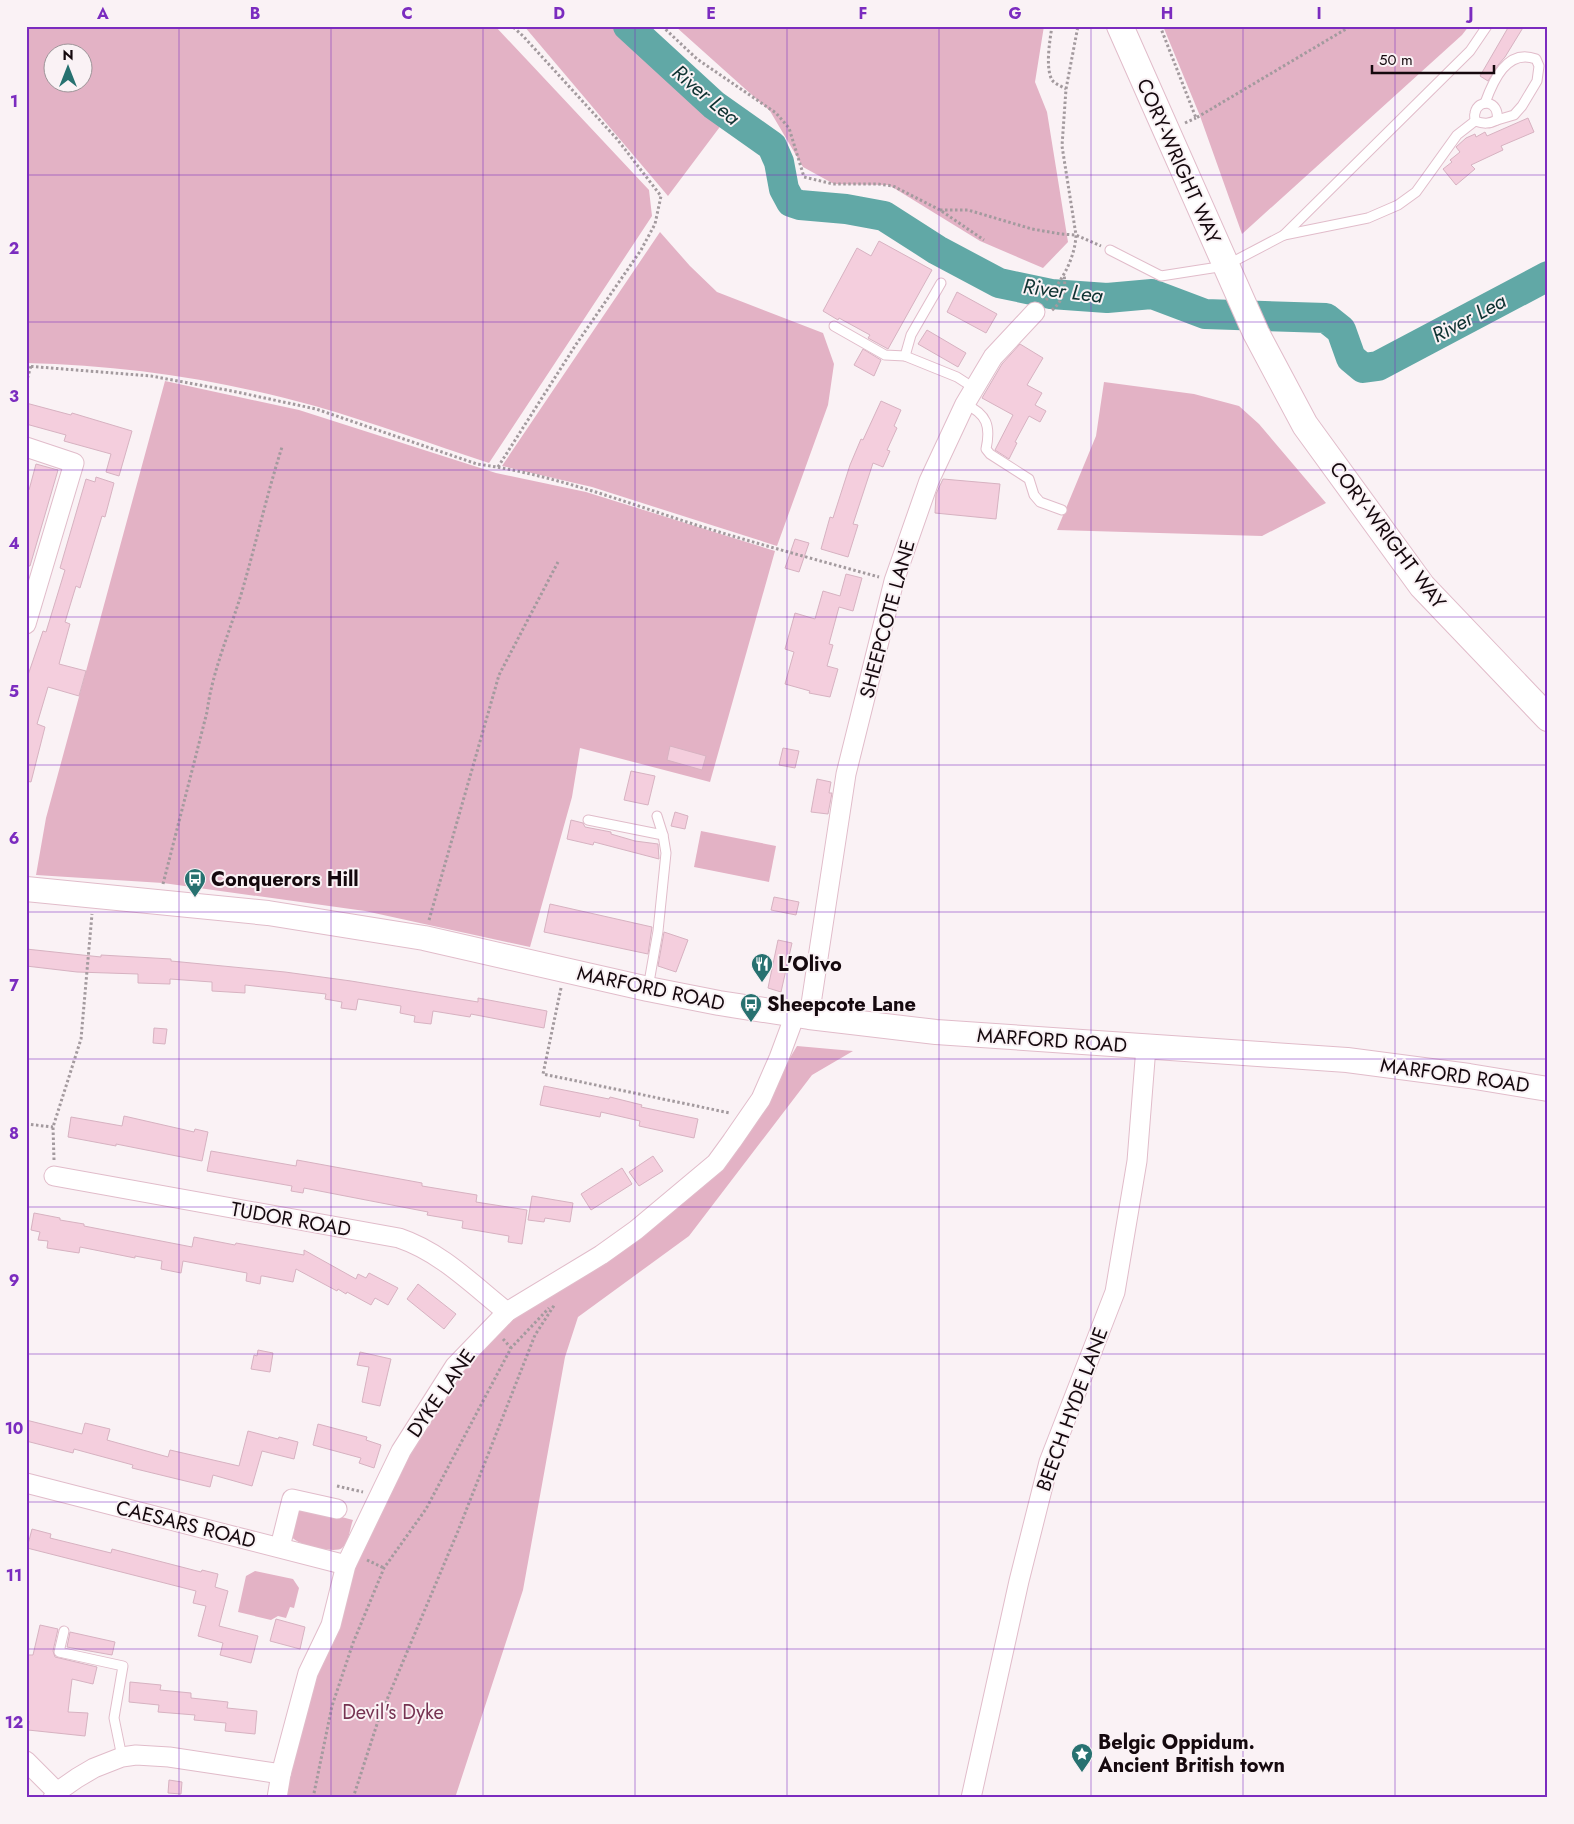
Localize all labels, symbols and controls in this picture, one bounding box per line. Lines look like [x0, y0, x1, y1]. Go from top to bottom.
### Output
text: A [96, 2, 109, 25]
text: B [250, 2, 260, 25]
text: C [401, 2, 413, 25]
text: D [553, 2, 565, 25]
text: E [706, 2, 716, 25]
text: F [859, 2, 867, 25]
text: G [1008, 2, 1022, 25]
text: H [1161, 2, 1173, 25]
text: I [1316, 2, 1322, 25]
text: J [1465, 2, 1474, 25]
north arrow [42, 42, 92, 92]
scale bar [1372, 42, 1494, 74]
text: N [62, 45, 74, 65]
text: 50 m [1379, 49, 1413, 71]
water label: River Lea [666, 58, 747, 133]
street label: CORY-WRIGHT WAY [1129, 74, 1228, 249]
text: 1 [10, 90, 18, 113]
text: 2 [9, 237, 19, 260]
water label: River Lea [1021, 271, 1105, 311]
water label: River Lea [1426, 286, 1512, 350]
text: 3 [9, 385, 19, 408]
street label: CORY-WRIGHT WAY [1322, 456, 1453, 616]
text: 4 [8, 532, 20, 555]
street label: SHEEPCOTE LANE [852, 537, 923, 701]
text: 5 [9, 680, 19, 703]
text: 6 [9, 827, 19, 850]
place label: Conquerors Hill [211, 865, 359, 894]
bus stop icon: Conquerors Hill [183, 867, 207, 898]
place label: L'Olivo [778, 950, 842, 979]
restaurant icon: L'Olivo [750, 952, 774, 983]
street label: MARFORD ROAD [574, 959, 727, 1018]
text: 7 [9, 974, 19, 997]
place label: Sheepcote Lane [767, 990, 916, 1019]
bus stop icon: Sheepcote Lane [739, 992, 763, 1023]
street label: MARFORD ROAD [976, 1021, 1128, 1060]
street label: MARFORD ROAD [1378, 1051, 1531, 1100]
text: 8 [9, 1122, 19, 1145]
street label: TUDOR ROAD [229, 1195, 353, 1244]
text: 9 [9, 1269, 19, 1292]
street label: BEECH HYDE LANE [1029, 1323, 1116, 1495]
street label: DYKE LANE [400, 1343, 482, 1443]
text: 10 [5, 1417, 23, 1440]
street label: CAESARS ROAD [113, 1493, 259, 1556]
text: 11 [6, 1564, 22, 1587]
park label: Devil's Dyke [342, 1698, 444, 1727]
text: 12 [5, 1711, 23, 1734]
place label: Belgic Oppidum. Ancient British town [1097, 1728, 1285, 1780]
place icon: Belgic Oppidum. Ancient British town [1070, 1742, 1094, 1773]

